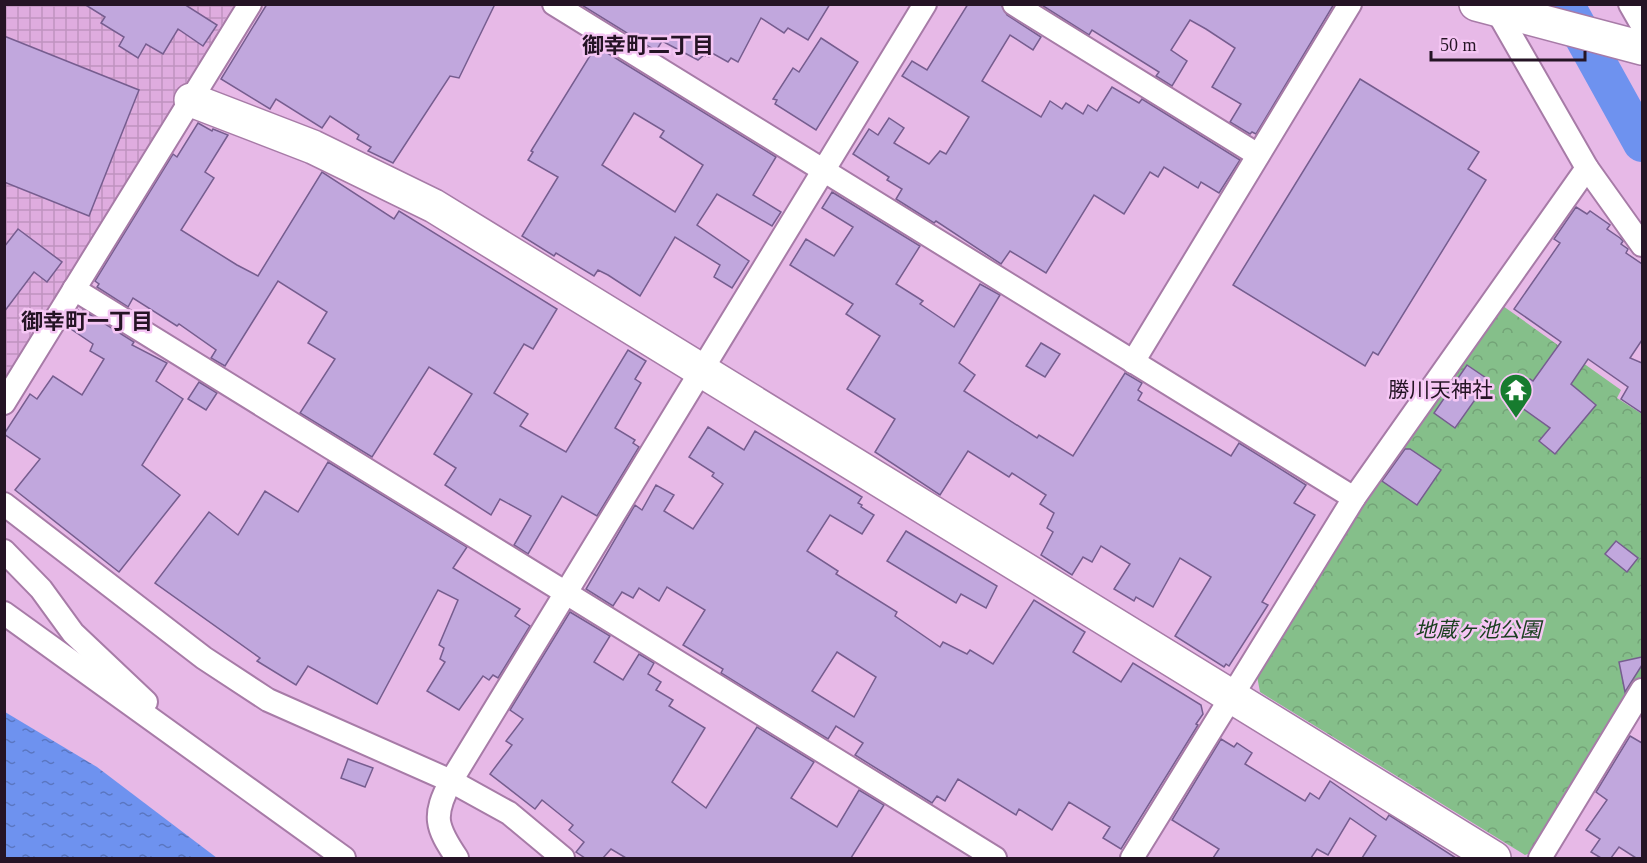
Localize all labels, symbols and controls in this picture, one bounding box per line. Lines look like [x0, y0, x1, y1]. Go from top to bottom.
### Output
scale bar [1431, 24, 1586, 62]
district label: 御幸町二丁目 [582, 33, 714, 58]
text: 50 m [1440, 35, 1477, 55]
district label: 御幸町一丁目 [21, 309, 153, 334]
temple icon: 勝川天神社 [1498, 372, 1534, 419]
place label: 勝川天神社 [1388, 378, 1493, 402]
park label: 地蔵ヶ池公園 [1415, 618, 1544, 642]

